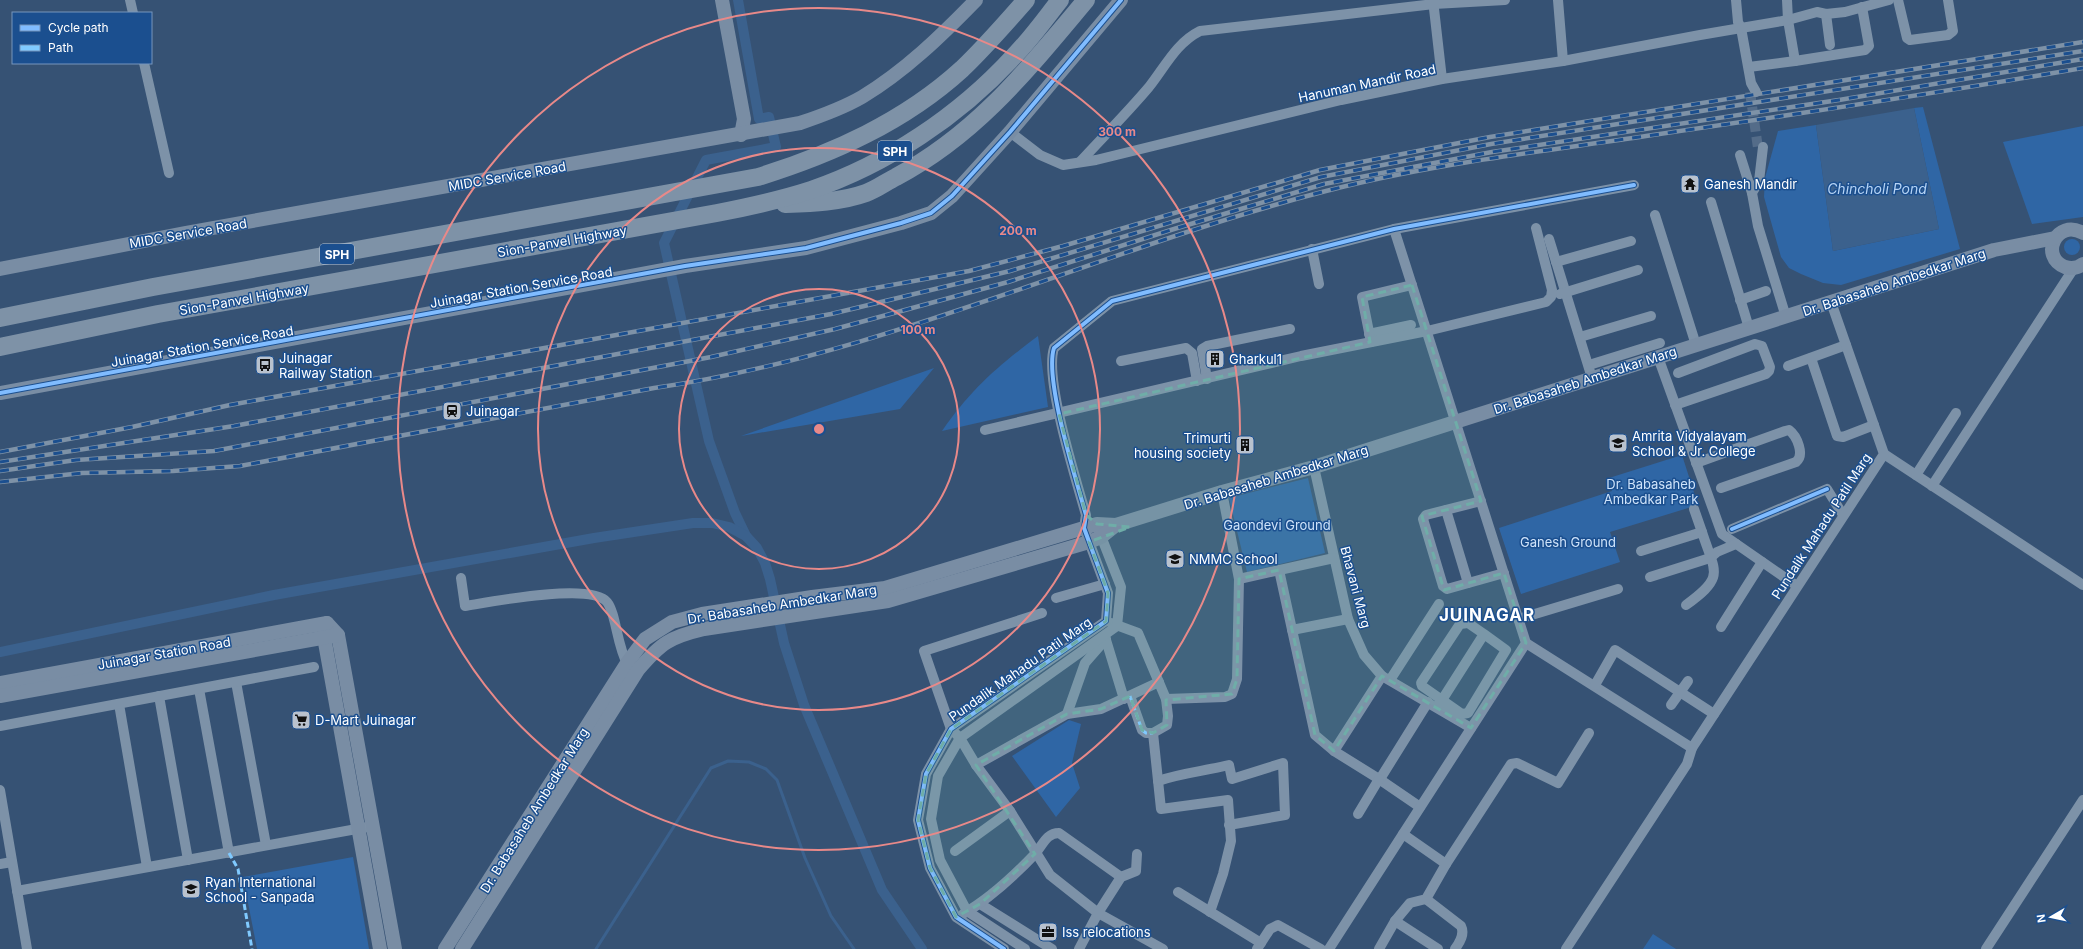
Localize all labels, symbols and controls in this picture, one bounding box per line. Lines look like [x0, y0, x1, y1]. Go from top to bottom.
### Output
legend [12, 12, 152, 64]
text: Cycle path [48, 20, 109, 35]
text: Path [48, 40, 73, 55]
street label: Hanuman Mandir Road [1297, 61, 1437, 105]
text: 300 m [1098, 124, 1136, 139]
road number: SPH [878, 141, 912, 161]
street label: MIDC Service Road [447, 158, 567, 194]
temple icon: Ganesh Mandir [1679, 173, 1701, 195]
place label: Ganesh Mandir [1704, 176, 1797, 192]
water label: Chincholi Pond [1827, 180, 1927, 197]
street label: MIDC Service Road [128, 215, 248, 251]
street label: Sion-Panvel Highway [496, 222, 628, 260]
text: 200 m [999, 223, 1037, 238]
road number: SPH [320, 244, 354, 264]
street label: Dr. Babasaheb Ambedkar Marg [1800, 245, 1988, 319]
street label: Juinagar Station Service Road [428, 263, 614, 311]
street label: Sion-Panvel Highway [178, 280, 310, 318]
street label: Juinagar Station Service Road [109, 322, 295, 370]
text: 100 m [900, 322, 936, 337]
street label: Dr. Babasaheb Ambedkar Marg [1491, 343, 1679, 417]
building icon: Gharkul1 [1204, 348, 1226, 370]
place label: Juinagar Railway Station [279, 350, 372, 381]
place label: Gharkul1 [1229, 351, 1282, 367]
bus stop icon: Juinagar Railway Station [254, 354, 276, 376]
station icon: Juinagar [441, 400, 463, 422]
place label: Juinagar [466, 403, 520, 419]
centre of rings [812, 422, 826, 436]
place label: Amrita Vidyalayam School & Jr. College [1632, 428, 1756, 459]
place label: Trimurti housing society [1134, 430, 1231, 461]
school or university icon: Amrita Vidyalayam School & Jr. College [1607, 432, 1629, 454]
building icon: Trimurti housing society [1234, 434, 1256, 456]
street label: Dr. Babasaheb Ambedkar Marg [1182, 441, 1370, 513]
street label: Pundalik Mahadu Patil Marg [1768, 450, 1874, 602]
park label: Dr. Babasaheb Ambedkar Park [1604, 476, 1698, 507]
park label: Gaondevi Ground [1223, 517, 1331, 533]
park label: Ganesh Ground [1520, 534, 1616, 550]
street label: Bhavani Marg [1337, 544, 1375, 630]
school or university icon: NMMC School [1164, 548, 1186, 570]
place label: NMMC School [1189, 551, 1278, 567]
street label: Dr. Babasaheb Ambedkar Marg [686, 581, 878, 627]
district label: JUINAGAR [1439, 605, 1535, 625]
street label: Pundalik Mahadu Patil Marg [945, 613, 1095, 725]
street label: Juinagar Station Road [96, 633, 232, 673]
supermarket icon: D-Mart Juinagar [290, 709, 312, 731]
place label: D-Mart Juinagar [315, 712, 416, 728]
street label: Dr. Babasaheb Ambedkar Marg [476, 725, 592, 895]
place label: Ryan International School - Sanpada [205, 874, 316, 905]
school or university icon: Ryan International School - Sanpada [180, 878, 202, 900]
north arrow [2031, 897, 2071, 937]
text: N [2034, 913, 2049, 924]
office icon: Iss relocations [1037, 921, 1059, 943]
place label: Iss relocations [1062, 924, 1151, 940]

